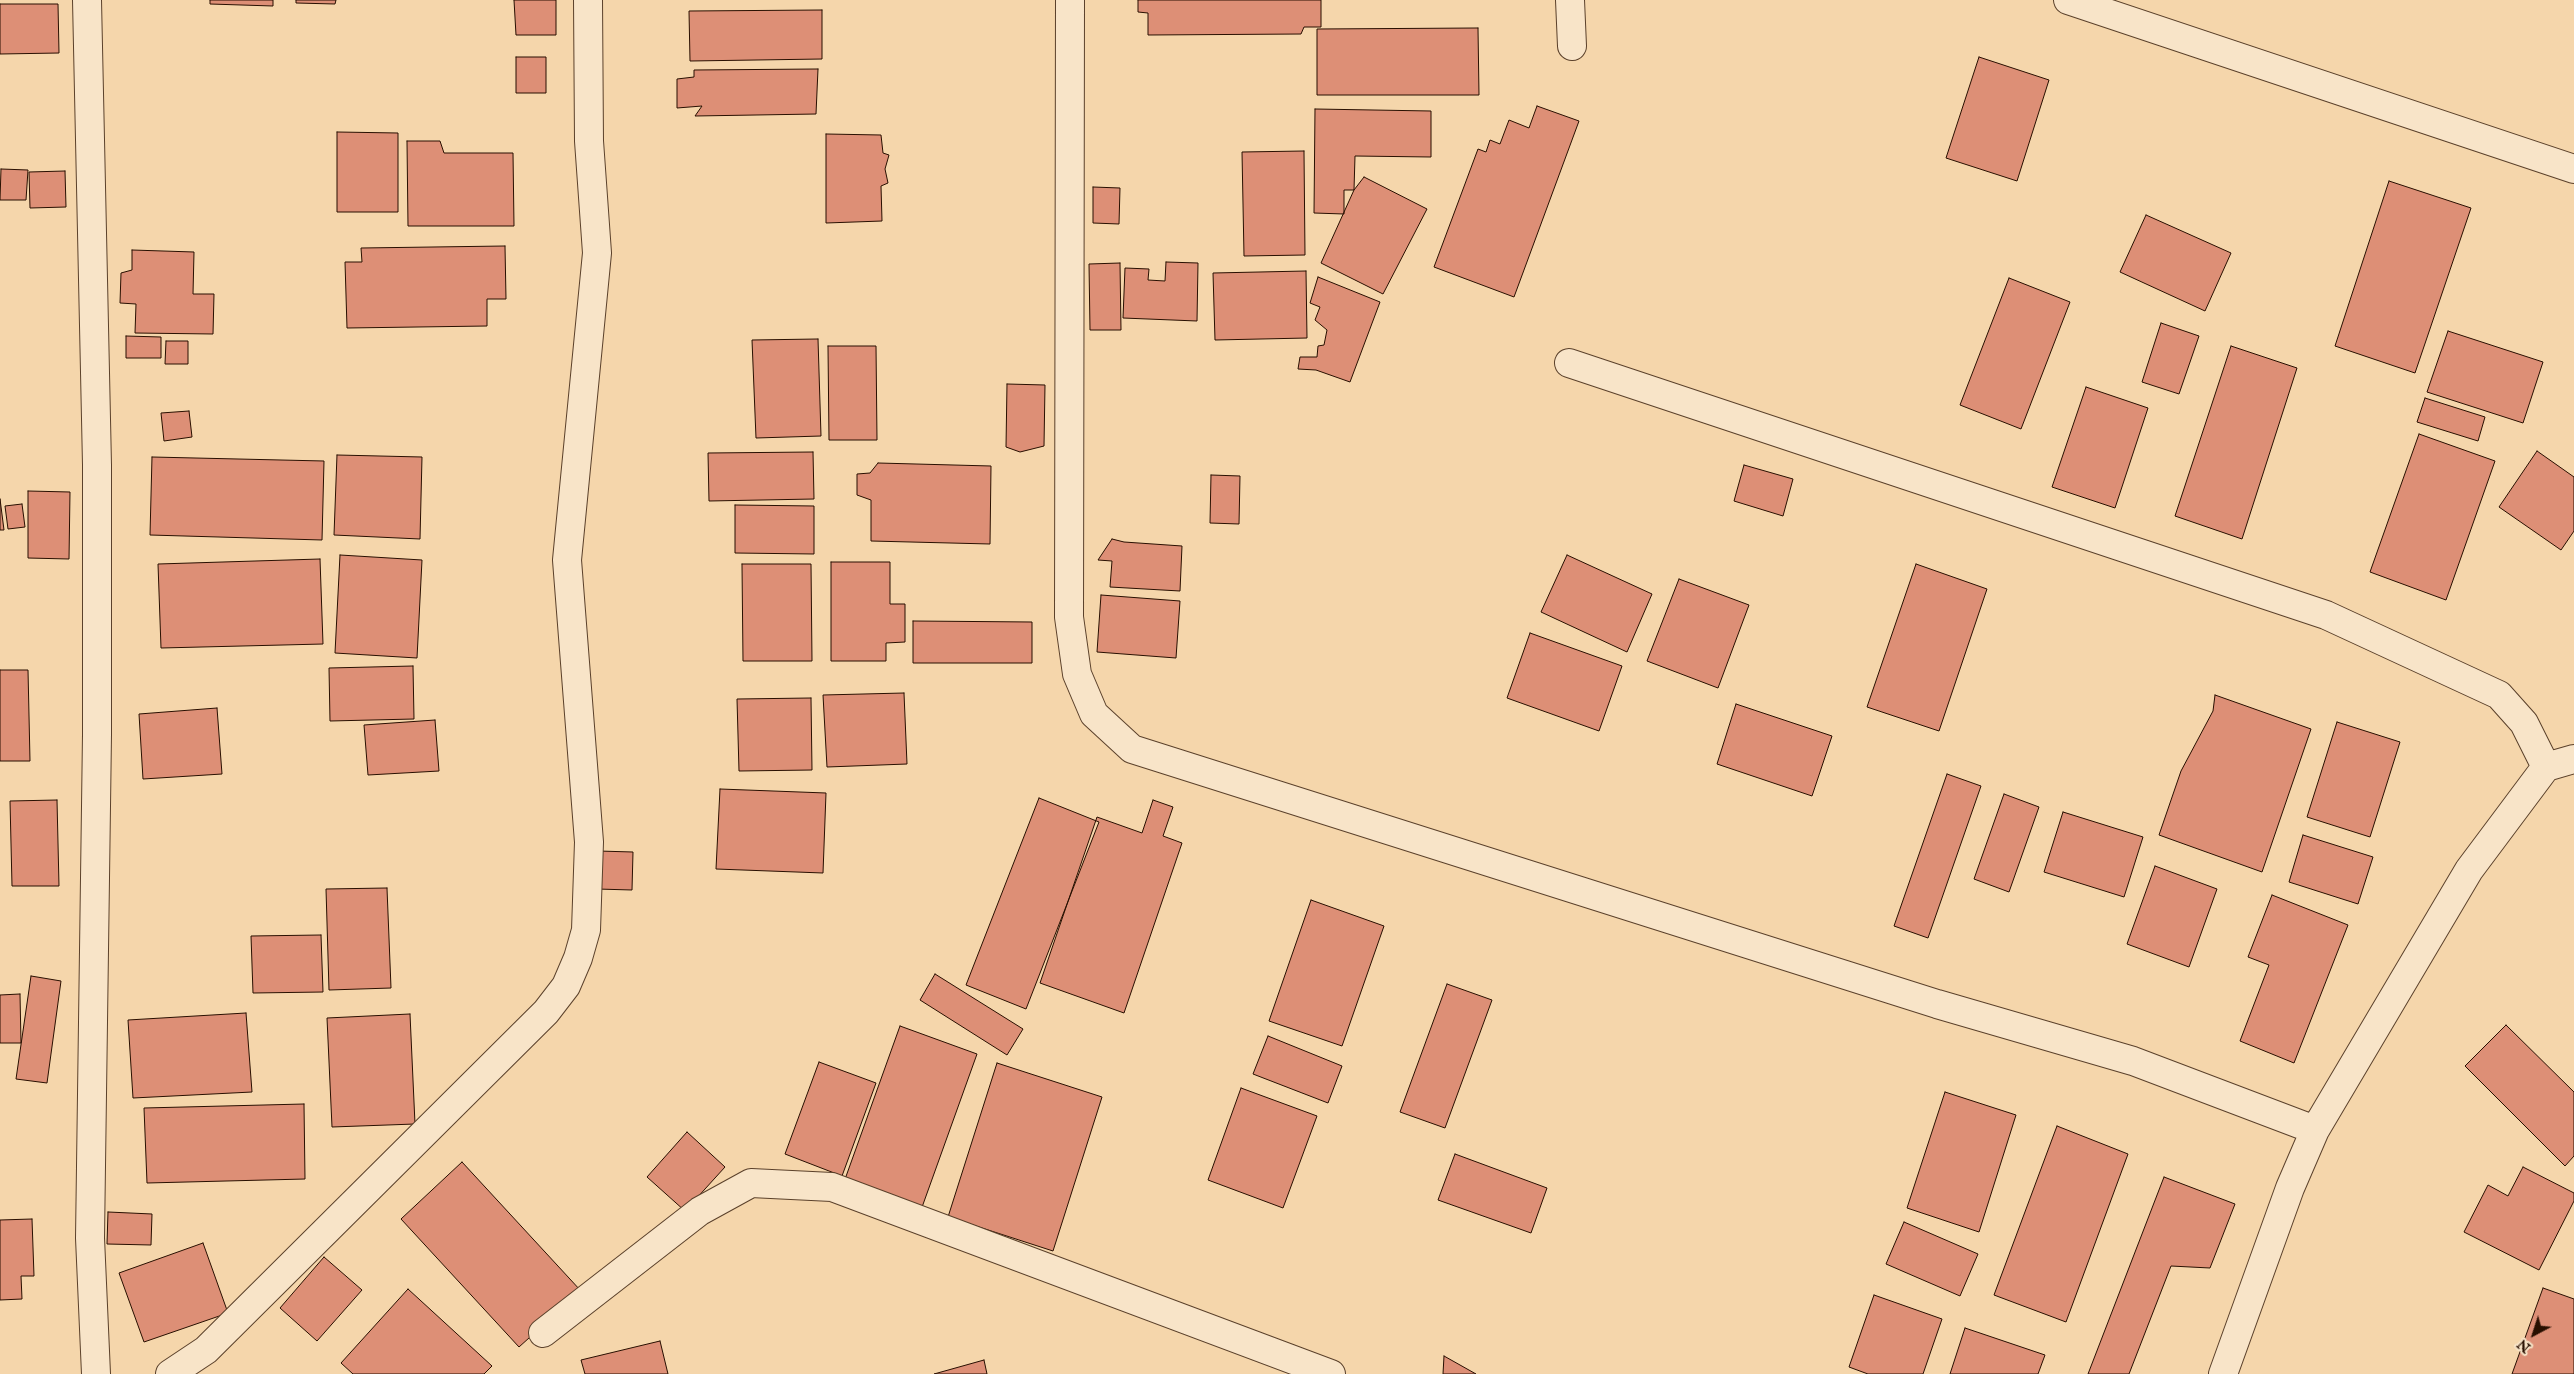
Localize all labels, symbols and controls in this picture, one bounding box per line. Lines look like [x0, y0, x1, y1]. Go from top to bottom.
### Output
north arrow [2509, 1309, 2559, 1359]
text: N [2514, 1335, 2535, 1356]

